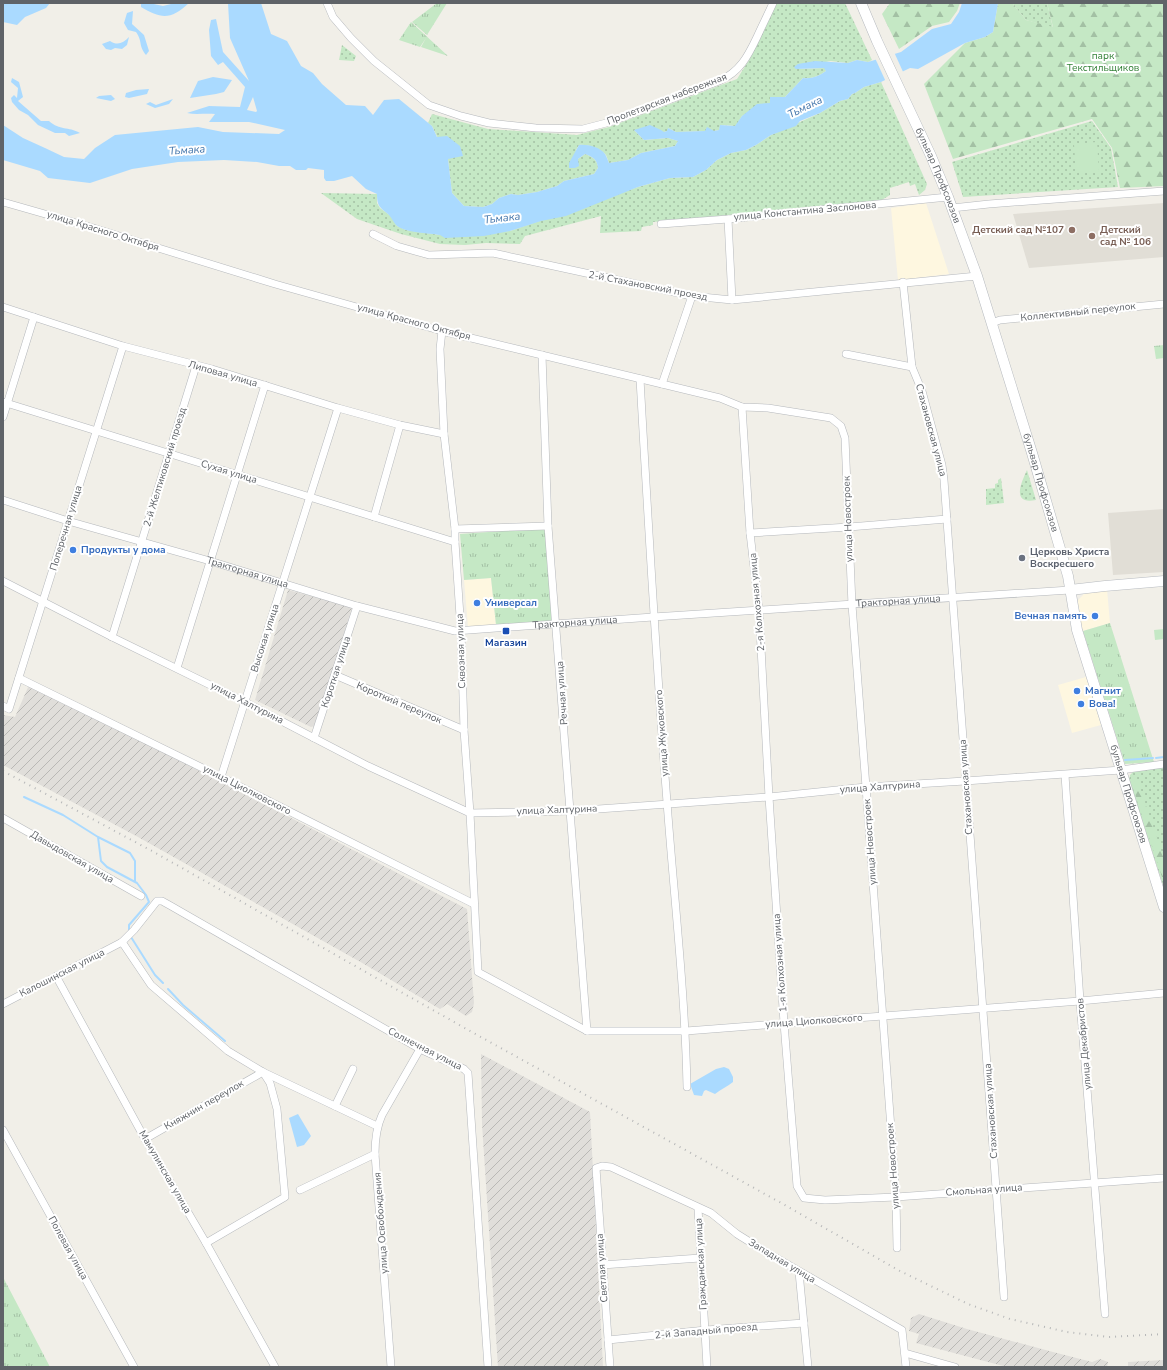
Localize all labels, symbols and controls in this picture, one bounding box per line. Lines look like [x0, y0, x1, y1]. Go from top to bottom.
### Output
park label: парк Текстильщиков [1067, 49, 1140, 75]
street label: Пролетарская набережная [605, 70, 729, 128]
water label: Тьмака [785, 92, 825, 122]
street label: бульвар Профсоюзов [912, 125, 964, 226]
water label: Тьмака [168, 141, 206, 159]
street label: улица Константина Заслонова [733, 198, 877, 224]
street label: улица Красного Октября [45, 207, 161, 255]
water label: Тьмака [483, 209, 521, 227]
place label: Детский сад №107 [972, 223, 1064, 237]
place label: Детский сад № 106 [1100, 223, 1151, 249]
marker: Детский сад №107 [1067, 225, 1077, 235]
marker: Детский сад № 106 [1087, 231, 1097, 241]
street label: 2-й Стахановский проезд [587, 268, 709, 304]
street label: Коллективный переулок [1020, 299, 1137, 325]
street label: улица Красного Октября [356, 300, 472, 344]
street label: Липовая улица [187, 357, 259, 391]
street label: Стахановская улица [912, 382, 950, 478]
street label: 2-й Желтиковский проезд [140, 406, 190, 528]
street label: бульвар Профсоюзов [1019, 431, 1062, 534]
street label: Сухая улица [199, 457, 259, 487]
street label: улица Новостроек [839, 475, 857, 562]
street label: Поперечная улица [46, 484, 86, 572]
place label: Продукты у дома [81, 543, 166, 557]
marker: Продукты у дома [68, 545, 78, 555]
place label: Церковь Христа Воскресшего [1030, 545, 1109, 571]
street label: 2-я Колхозная улица [746, 552, 768, 652]
street label: Тракторная улица [205, 553, 290, 592]
marker: Церковь Христа Воскресшего [1017, 553, 1027, 563]
street label: Тракторная улица [855, 591, 941, 611]
place label: Универсал [484, 596, 537, 610]
marker: Универсал [472, 598, 482, 608]
street label: Высокая улица [247, 602, 283, 674]
place label: Вечная память [1014, 609, 1087, 623]
marker: Вечная память [1090, 611, 1100, 621]
street label: Сквозная улица [453, 613, 469, 689]
street label: Тракторная улица [532, 613, 618, 632]
marker: Магазин [501, 626, 511, 636]
street label: Короткая улица [318, 634, 354, 710]
place label: Магазин [485, 636, 527, 650]
street label: Речная улица [553, 660, 571, 726]
street label: улица Халтурина [208, 678, 286, 728]
street label: Короткий переулок [354, 679, 445, 728]
place label: Магнит [1085, 684, 1121, 698]
marker: Магнит [1072, 686, 1082, 696]
street label: улица Жуковского [652, 689, 672, 777]
place label: Вова! [1089, 697, 1116, 711]
marker: Вова! [1076, 699, 1086, 709]
street label: Стахановская улица [956, 739, 976, 835]
street label: бульвар Профсоюзов [1106, 743, 1151, 845]
street label: улица Циолковского [200, 762, 294, 819]
street label: улица Халтурина [839, 777, 921, 797]
street label: улица Новостроек [860, 798, 880, 886]
street label: улица Халтурина [516, 802, 598, 818]
street label: Давыдовская улица [28, 827, 116, 887]
street label: 1-я Колхозная улица [770, 913, 790, 1013]
street label: Калошинская улица [17, 945, 107, 1001]
street label: улица Декабристов [1073, 997, 1095, 1090]
street label: улица Циолковского [765, 1011, 863, 1031]
street label: Солнечная улица [385, 1024, 465, 1074]
street label: Стахановская улица [981, 1063, 1001, 1159]
street label: Княжнин переулок [162, 1076, 247, 1134]
street label: улица Новостроек [883, 1122, 903, 1210]
street label: Мамулинская улица [135, 1128, 195, 1216]
street label: улица Освобождения [370, 1172, 392, 1274]
street label: Смольная улица [945, 1180, 1023, 1200]
street label: Полевая улица [45, 1214, 91, 1282]
street label: Гражданская улица [692, 1218, 710, 1310]
street label: Светлая улица [593, 1233, 611, 1303]
street label: Западная улица [746, 1235, 818, 1287]
street label: 2-й Западный проезд [654, 1320, 758, 1342]

